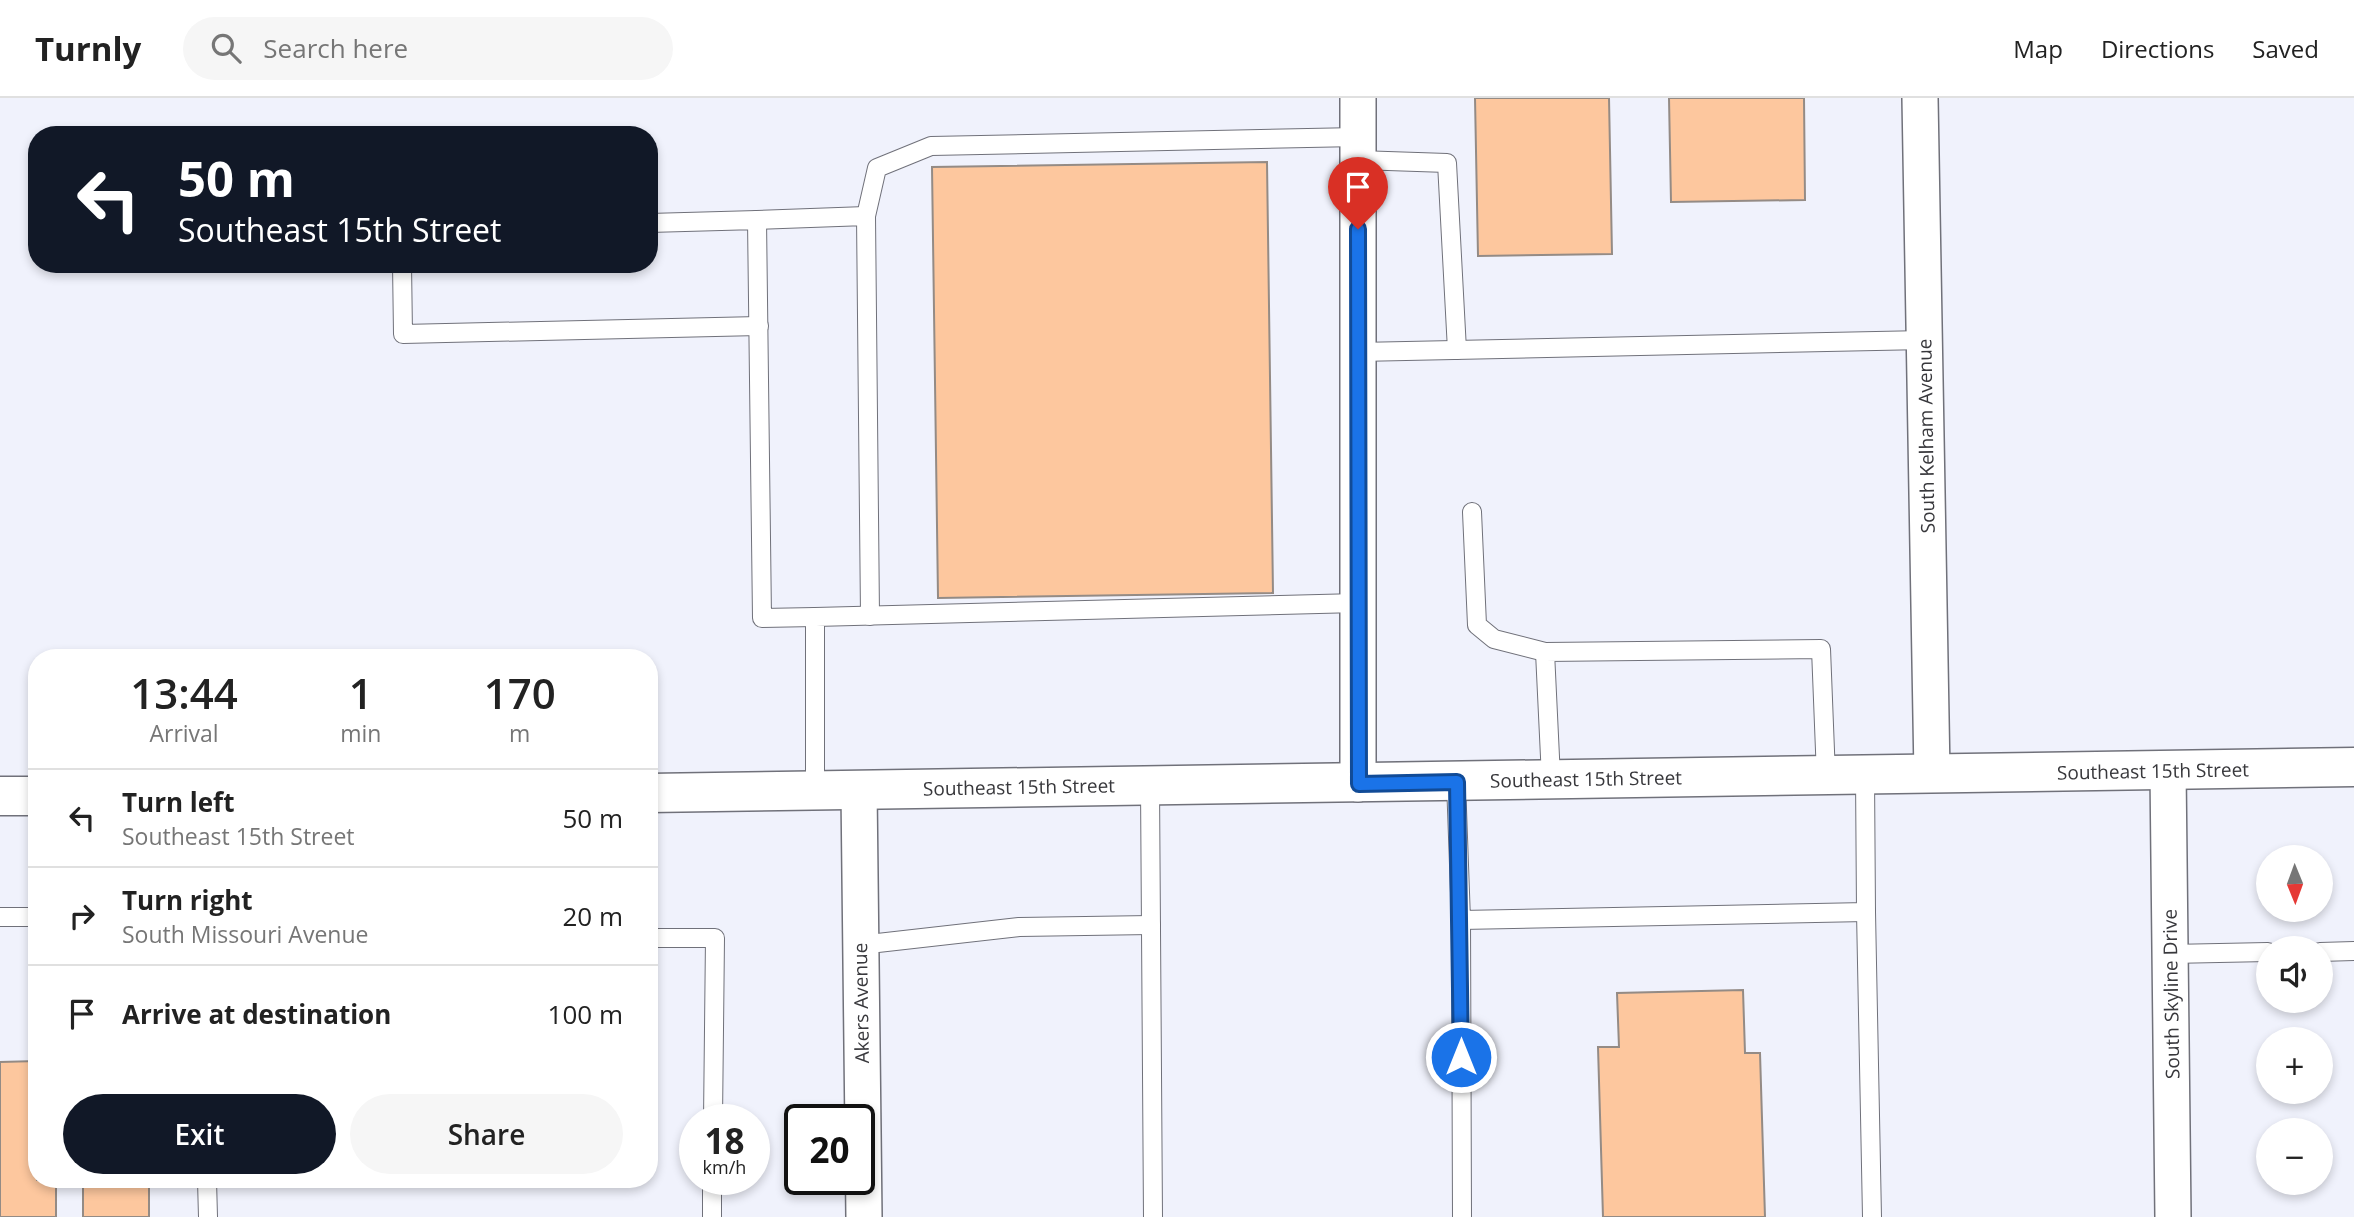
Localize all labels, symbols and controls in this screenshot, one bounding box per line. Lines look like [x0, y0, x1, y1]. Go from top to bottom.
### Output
search box [183, 17, 673, 80]
text: Turnly [35, 26, 141, 71]
icon: search [207, 29, 245, 67]
text: Search here [263, 30, 408, 66]
text: Map [2013, 32, 2063, 65]
text: Directions [2101, 32, 2214, 65]
text: Saved [2252, 32, 2319, 65]
text: 50 m [178, 145, 295, 211]
icon: left [63, 154, 154, 245]
pin [1328, 157, 1388, 229]
icon: arrive [1339, 168, 1377, 206]
text: Southeast 15th Street [178, 208, 501, 251]
street label: South Kelham Avenue [1911, 338, 1941, 534]
text: 13:44 [130, 664, 238, 721]
text: 1 [349, 664, 373, 721]
text: 170 [484, 664, 556, 721]
text: Arrival [149, 717, 219, 749]
text: min [340, 717, 381, 749]
text: m [509, 717, 530, 749]
street label: Southeast 15th Street [2057, 756, 2249, 786]
street label: Southeast 15th Street [1490, 764, 1682, 794]
street label: Southeast 15th Street [923, 772, 1115, 802]
text: Turn left [122, 784, 234, 820]
icon: left [63, 799, 101, 837]
text: 50 m [562, 800, 623, 836]
text: Southeast 15th Street [122, 820, 355, 852]
north arrow [2256, 845, 2333, 922]
map controls [2256, 845, 2333, 1195]
text: Turn right [122, 882, 253, 918]
icon: right [63, 897, 101, 935]
text: 20 m [562, 898, 623, 934]
street label: South Skyline Drive [2157, 909, 2185, 1079]
text: South Missouri Avenue [122, 918, 368, 950]
button: sound [2256, 936, 2333, 1013]
street label: Akers Avenue [847, 942, 875, 1064]
icon: arrive [63, 995, 101, 1033]
text: Arrive at destination [122, 996, 391, 1032]
text: 100 m [548, 996, 623, 1032]
position arrow [1424, 1020, 1498, 1094]
button: + [2256, 1027, 2333, 1104]
button: Exit [63, 1094, 336, 1174]
button: Share [350, 1094, 623, 1174]
speed limit sign: 20 [784, 1104, 875, 1195]
text: 18 [704, 1117, 745, 1164]
button: − [2256, 1118, 2333, 1195]
text: km/h [703, 1155, 746, 1179]

